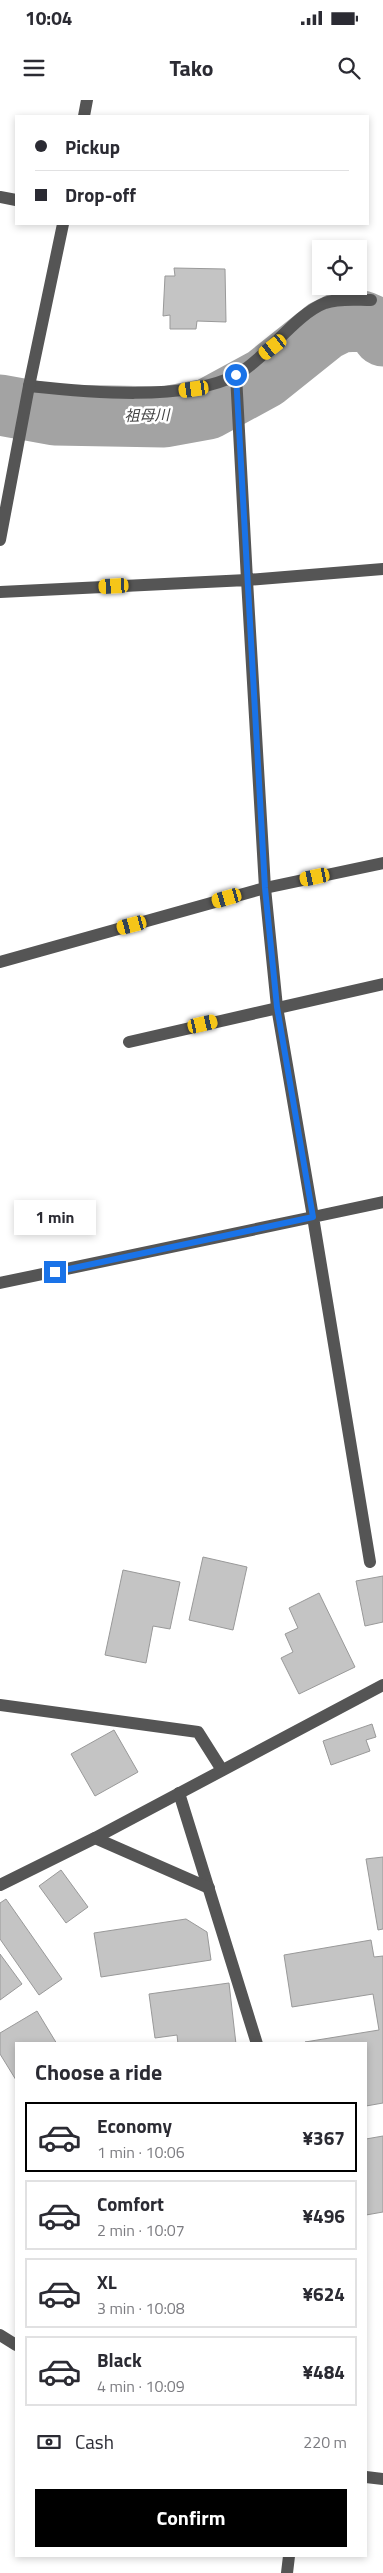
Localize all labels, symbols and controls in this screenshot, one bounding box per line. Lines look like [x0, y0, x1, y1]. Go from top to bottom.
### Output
text: 10:04 [25, 3, 72, 32]
text: Tako [169, 51, 214, 85]
icon: menu [20, 54, 48, 82]
icon: search [335, 54, 363, 82]
text: Pickup [65, 132, 120, 161]
text: Drop-off [65, 180, 136, 209]
map controls [312, 240, 367, 295]
button: locate [312, 240, 367, 295]
car [256, 332, 289, 362]
route start [225, 364, 247, 386]
car [178, 379, 209, 399]
water label: 祖母川 [124, 403, 172, 427]
car [98, 578, 129, 594]
car [298, 867, 331, 887]
car [210, 887, 243, 909]
car [115, 914, 148, 936]
car [186, 1013, 219, 1035]
callout: 1 min [14, 1200, 96, 1234]
text: 1 min [36, 1205, 74, 1229]
route end [44, 1261, 66, 1283]
text: Choose a ride [35, 2055, 162, 2089]
text: Economy [97, 2111, 172, 2140]
icon: car [37, 2115, 82, 2160]
text: ¥367 [302, 2123, 345, 2152]
text: 1 min · 10:06 [97, 2140, 185, 2164]
text: Comfort [97, 2189, 164, 2218]
icon: car [37, 2193, 82, 2238]
text: ¥496 [302, 2201, 345, 2230]
text: 2 min · 10:07 [97, 2218, 185, 2242]
text: XL [97, 2267, 117, 2296]
icon: car [37, 2271, 82, 2316]
text: ¥624 [302, 2279, 345, 2308]
text: 3 min · 10:08 [97, 2296, 185, 2320]
text: Black [97, 2345, 142, 2374]
icon: car [37, 2349, 82, 2394]
text: ¥484 [302, 2357, 345, 2386]
text: 4 min · 10:09 [97, 2374, 185, 2398]
text: Cash [75, 2427, 114, 2456]
icon: cash [35, 2428, 63, 2456]
text: 220 m [303, 2430, 347, 2454]
button: Confirm [35, 2489, 347, 2547]

